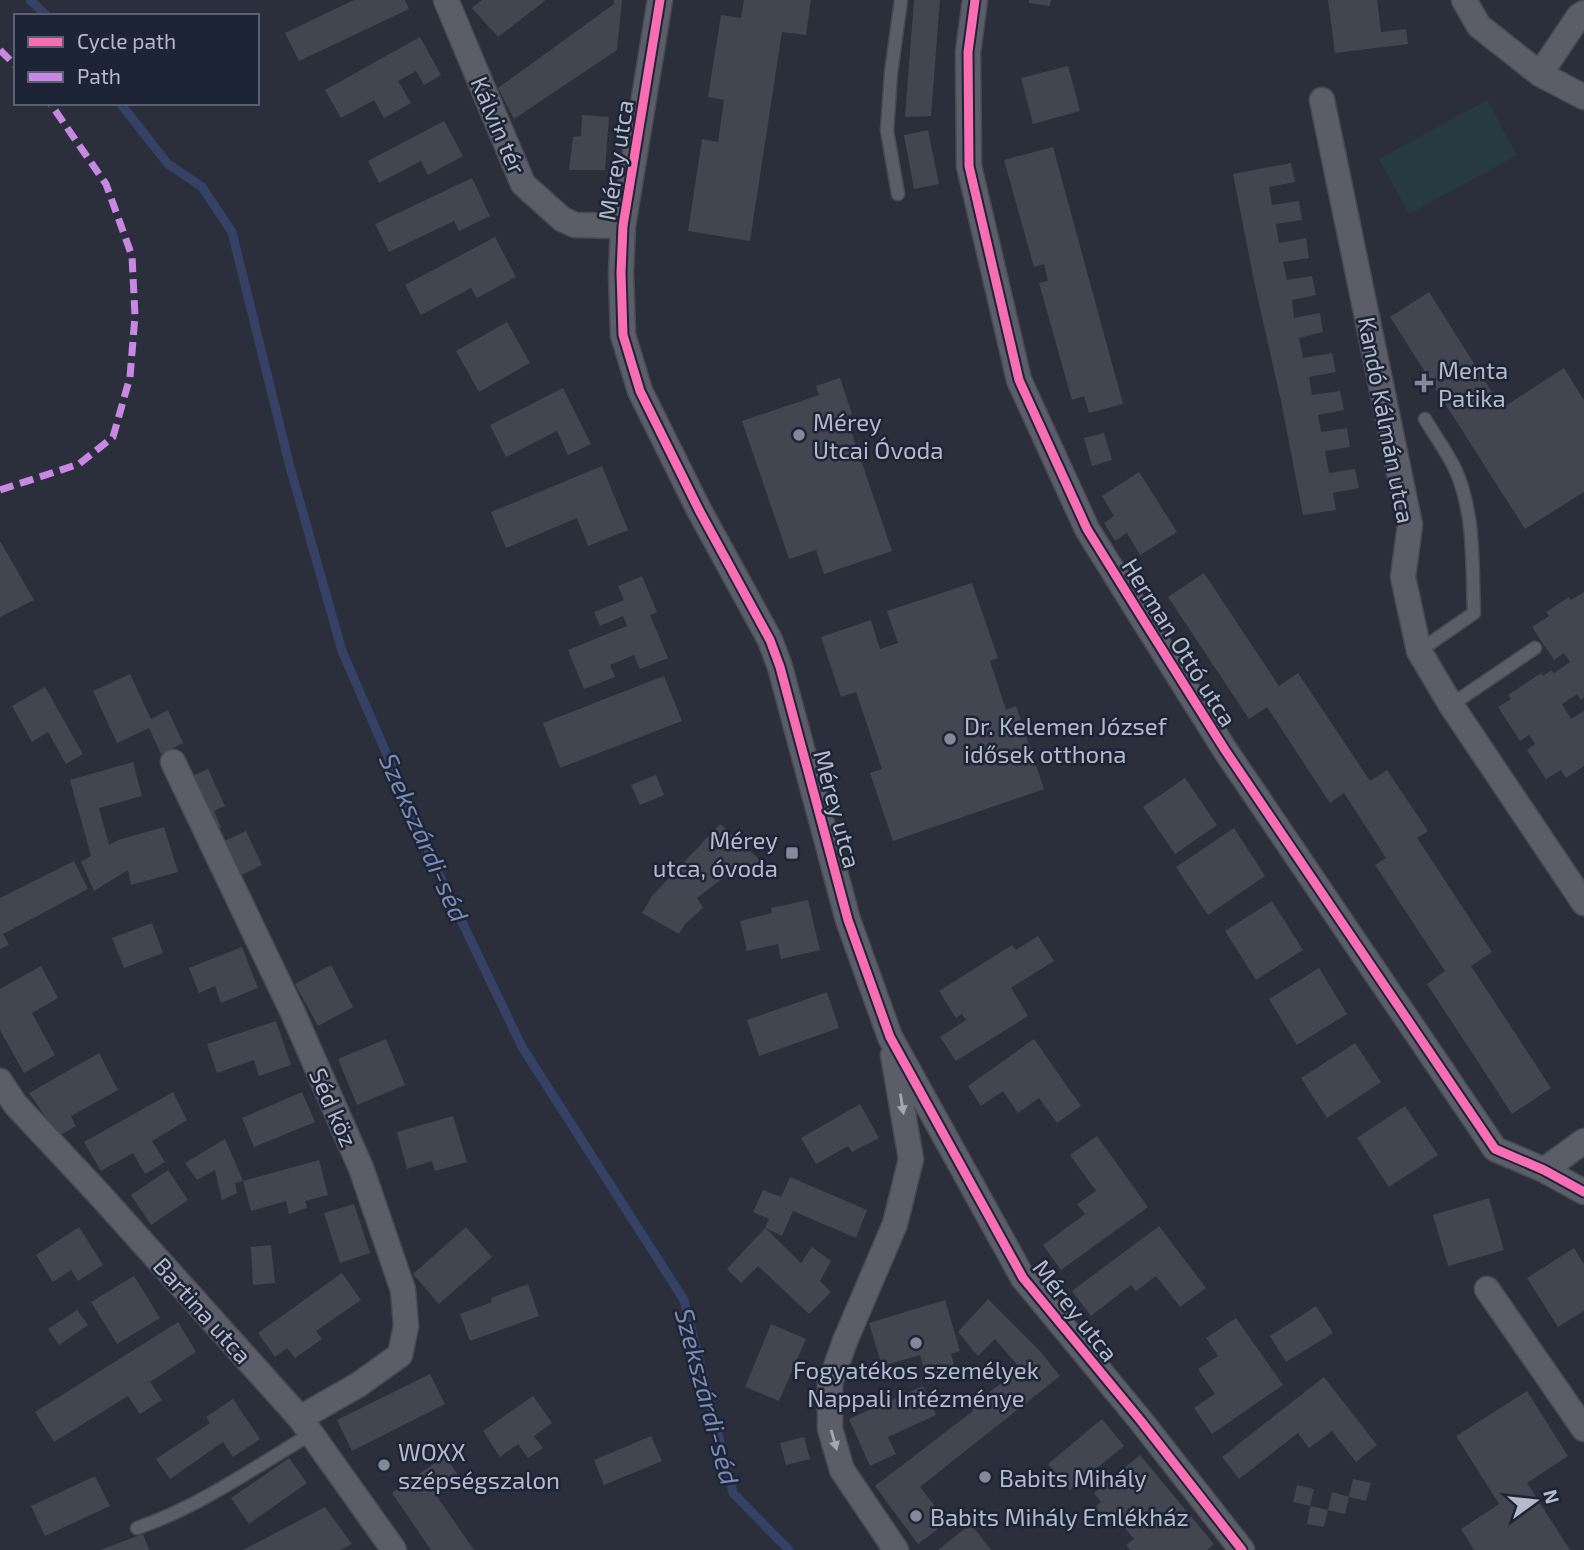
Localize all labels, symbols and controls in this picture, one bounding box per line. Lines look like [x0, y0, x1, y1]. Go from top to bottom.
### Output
legend [14, 14, 259, 105]
text: Cycle path [77, 28, 176, 53]
text: Path [77, 63, 121, 88]
street label: Kálvin tér [465, 72, 533, 178]
street label: Mérey utca [591, 98, 639, 222]
street label: Kandó Kálmán utca [1353, 314, 1421, 526]
place label: Menta Patika [1438, 355, 1508, 412]
marker: Menta Patika [1416, 375, 1432, 391]
place label: Mérey Utcai Óvoda [813, 407, 944, 464]
marker: Mérey Utcai Óvoda [791, 427, 807, 443]
street label: Herman Ottó utca [1117, 552, 1243, 732]
place label: Dr. Kelemen József idősek otthona [964, 711, 1168, 768]
marker: Dr. Kelemen József idősek otthona [942, 731, 958, 747]
street label: Mérey utca [808, 747, 868, 871]
water label: Szekszárdi-séd [374, 748, 476, 926]
place label: Mérey utca, óvoda [653, 825, 778, 882]
marker: Mérey utca, óvoda [784, 845, 800, 861]
street label: Séd köz [304, 1063, 364, 1151]
one-way arrow [897, 1093, 908, 1115]
street label: Bartina utca [148, 1251, 258, 1369]
street label: Mérey utca [1027, 1253, 1125, 1367]
water label: Szekszárdi-séd [670, 1304, 746, 1488]
marker: Fogyatékos személyek Nappali Intézménye [908, 1335, 924, 1351]
place label: Fogyatékos személyek Nappali Intézménye [793, 1355, 1039, 1412]
one-way arrow [829, 1430, 839, 1451]
place label: WOXX szépségszalon [398, 1437, 560, 1494]
marker: WOXX szépségszalon [376, 1457, 392, 1473]
place label: Babits Mihály [999, 1463, 1147, 1492]
north arrow [1500, 1466, 1570, 1536]
marker: Babits Mihály [977, 1469, 993, 1485]
text: N [1539, 1487, 1565, 1506]
place label: Babits Mihály Emlékház [930, 1502, 1189, 1531]
marker: Babits Mihály Emlékház [908, 1508, 924, 1524]

